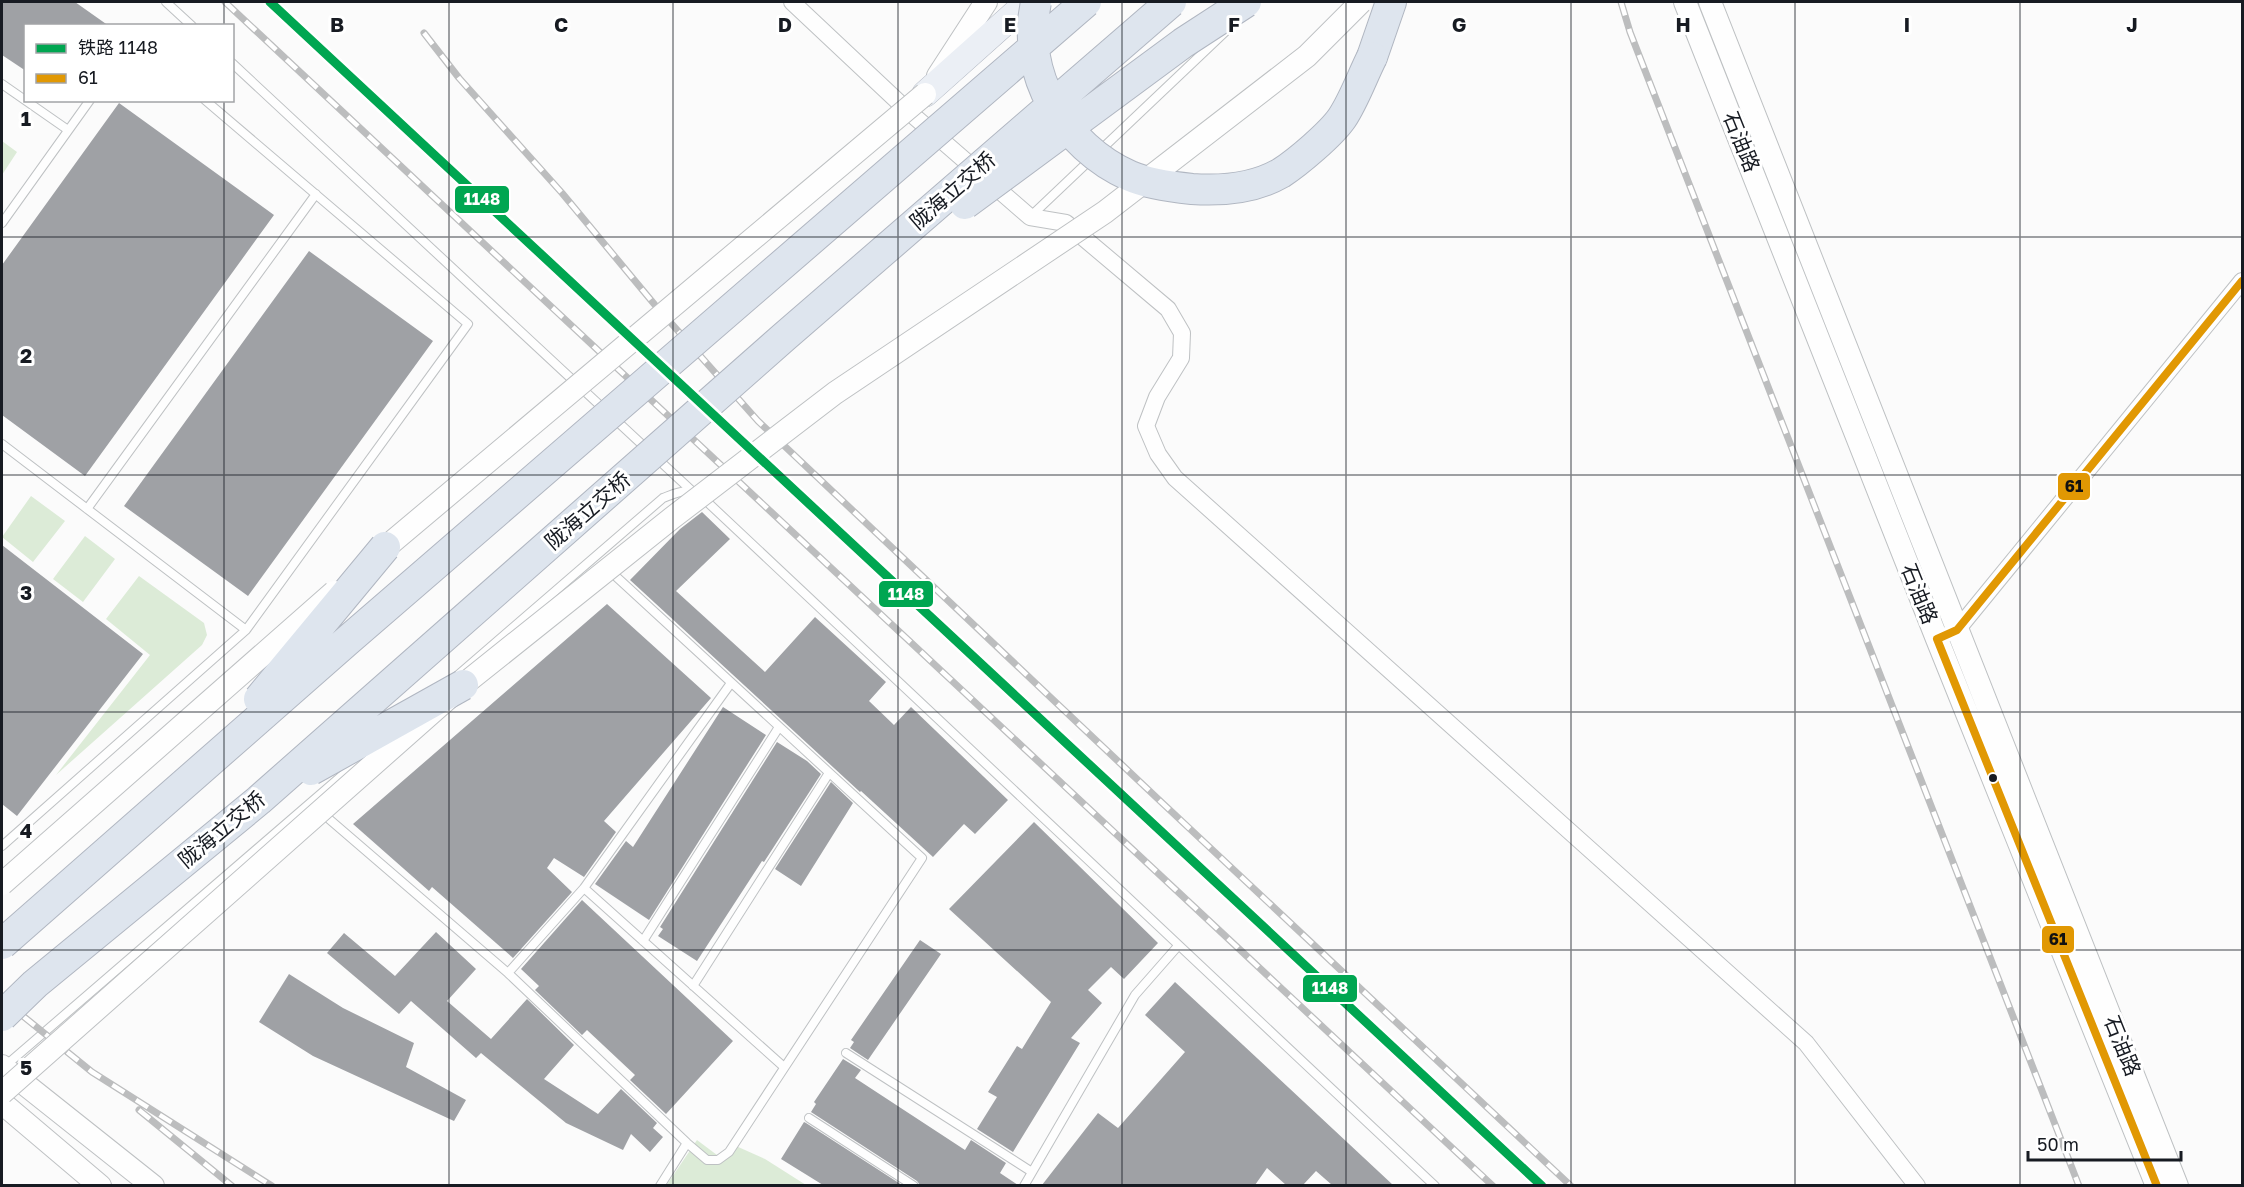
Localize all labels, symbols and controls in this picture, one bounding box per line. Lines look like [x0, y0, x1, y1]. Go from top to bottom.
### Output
text: B [330, 12, 344, 36]
text: C [554, 12, 568, 36]
text: D [778, 12, 792, 36]
text: E [1004, 12, 1016, 36]
text: F [1228, 12, 1240, 36]
text: G [1452, 12, 1466, 36]
text: H [1675, 12, 1691, 36]
text: I [1904, 12, 1910, 36]
text: J [2126, 12, 2138, 36]
legend [24, 24, 234, 102]
text: 铁路 1148 [78, 36, 158, 58]
text: 61 [78, 66, 98, 88]
text: 1 [21, 106, 31, 130]
street label: 石油路 [1718, 108, 1766, 176]
street label: 陇海立交桥 [904, 146, 1000, 234]
line badge: 1148 [454, 185, 510, 214]
text: 1148 [464, 189, 500, 209]
text: 2 [20, 343, 32, 367]
street label: 陇海立交桥 [539, 466, 635, 554]
line badge: 61 [2057, 472, 2091, 501]
text: 61 [2065, 476, 2083, 496]
street label: 石油路 [1896, 560, 1944, 628]
text: 3 [20, 580, 32, 604]
line badge: 1148 [878, 580, 934, 608]
text: 1148 [888, 584, 924, 604]
unlabelled marker [1987, 772, 1999, 784]
street label: 陇海立交桥 [173, 786, 270, 873]
text: 4 [20, 818, 32, 842]
line badge: 61 [2041, 925, 2075, 954]
text: 61 [2049, 929, 2067, 949]
line badge: 1148 [1302, 974, 1358, 1003]
text: 1148 [1312, 978, 1348, 998]
street label: 石油路 [2099, 1012, 2147, 1080]
text: 5 [20, 1055, 32, 1079]
scale bar [2028, 1124, 2181, 1162]
text: 50 m [2037, 1133, 2079, 1155]

